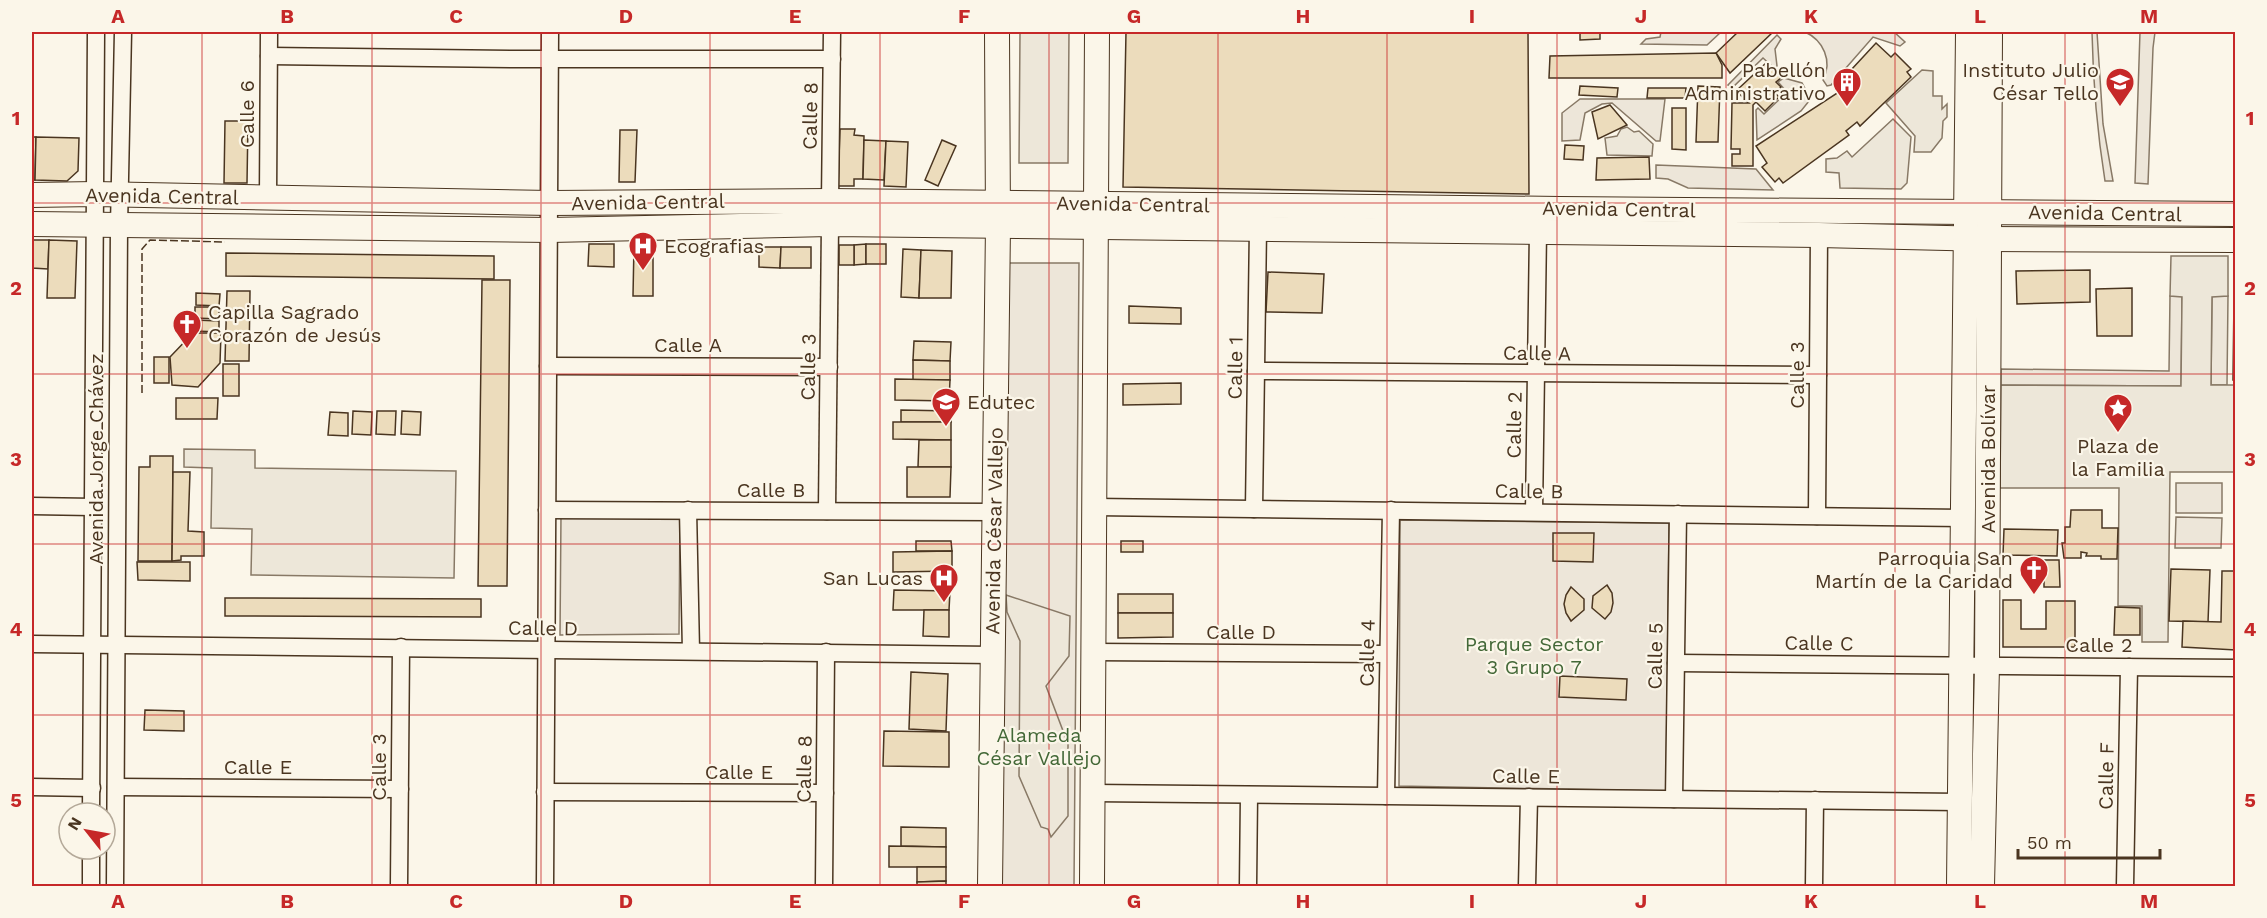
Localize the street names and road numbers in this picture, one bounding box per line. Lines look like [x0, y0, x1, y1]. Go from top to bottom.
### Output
street label: Calle 6 [235, 80, 259, 148]
street label: Calle 8 [797, 82, 823, 150]
street label: Avenida Central [85, 183, 239, 209]
street label: Avenida Central [571, 189, 725, 215]
street label: Avenida Central [1056, 191, 1210, 217]
street label: Avenida Central [1542, 196, 1696, 222]
street label: Avenida Central [2028, 200, 2182, 226]
street label: Calle A [654, 333, 722, 357]
street label: Calle 3 [795, 333, 821, 401]
street label: Calle 1 [1222, 336, 1248, 400]
street label: Calle A [1503, 340, 1571, 366]
street label: Calle 3 [1785, 341, 1809, 409]
street label: Avenida Jorge Chávez [84, 353, 108, 565]
street label: Avenida Bolívar [1976, 385, 2000, 533]
street label: Calle 2 [1501, 391, 1527, 459]
street label: Avenida César Vallejo [980, 427, 1008, 635]
street label: Calle B [737, 478, 805, 502]
street label: Calle B [1494, 478, 1564, 504]
street label: Calle D [508, 615, 578, 641]
street label: Calle 4 [1354, 619, 1380, 687]
street label: Calle D [1206, 620, 1276, 644]
street label: Calle 5 [1642, 622, 1668, 690]
street label: Calle C [1784, 630, 1854, 656]
street label: Calle 2 [2065, 633, 2133, 657]
street label: Calle 3 [367, 733, 391, 801]
street label: Calle 8 [791, 735, 817, 803]
street label: Calle F [2093, 742, 2119, 810]
street label: Calle E [224, 755, 292, 779]
street label: Calle E [705, 760, 773, 784]
street label: Calle E [1492, 763, 1560, 789]

